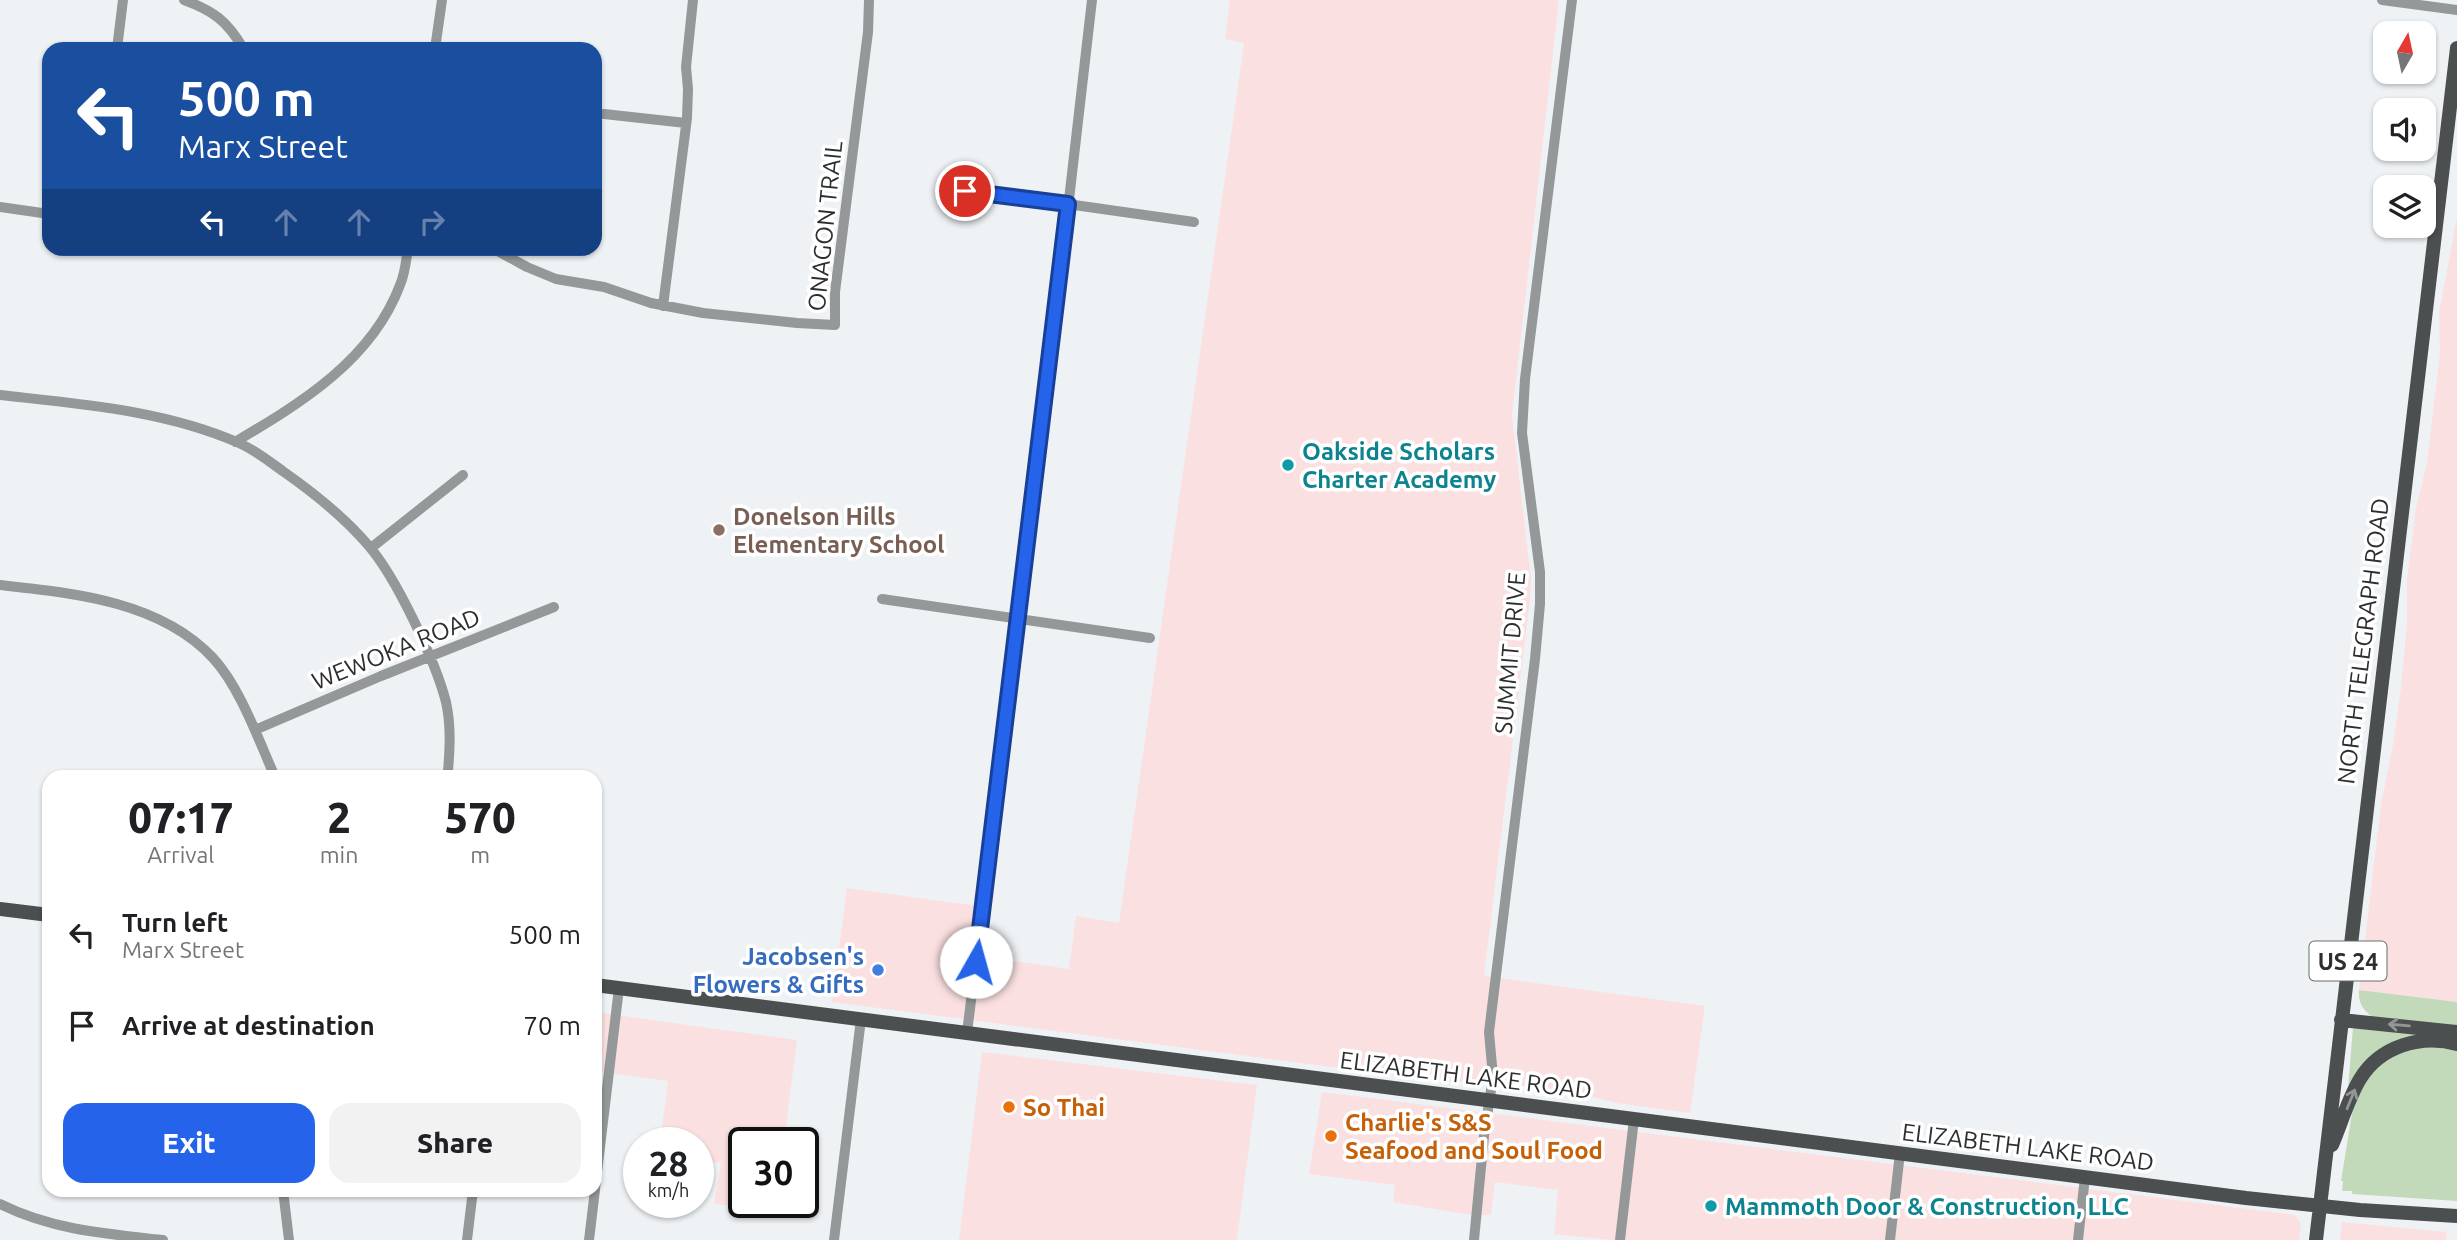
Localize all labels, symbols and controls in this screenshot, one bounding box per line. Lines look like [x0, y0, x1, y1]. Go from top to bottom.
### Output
north arrow [2373, 21, 2436, 84]
map controls [2373, 21, 2436, 238]
icon: left [63, 70, 154, 161]
text: 500 m [178, 70, 315, 125]
button: sound [2373, 98, 2436, 161]
text: Marx Street [178, 128, 348, 164]
street label: ONAGON TRAIL [803, 139, 847, 313]
pin [935, 161, 995, 221]
icon: arrive [946, 172, 984, 210]
button: layers [2373, 175, 2436, 238]
icon: left [194, 203, 232, 241]
icon: ahead [267, 203, 305, 241]
icon: ahead [340, 203, 378, 241]
icon: right [413, 203, 451, 241]
place label: Oakside Scholars Charter Academy [1302, 438, 1497, 493]
marker: Oakside Scholars Charter Academy [1280, 457, 1296, 473]
street label: NORTH TELEGRAPH ROAD [2332, 496, 2394, 786]
place label: Donelson Hills Elementary School [733, 503, 945, 558]
marker: Donelson Hills Elementary School [711, 522, 727, 538]
street label: SUMMIT DRIVE [1489, 571, 1531, 735]
street label: WEWOKA ROAD [308, 603, 484, 695]
text: 07:17 [128, 794, 233, 841]
text: 2 [327, 794, 351, 841]
text: 570 [445, 794, 516, 841]
text: Arrival [147, 842, 214, 867]
text: min [320, 842, 358, 867]
text: m [470, 842, 490, 867]
text: Turn left [122, 908, 228, 937]
icon: left [63, 916, 101, 954]
text: 500 m [509, 920, 581, 949]
position arrow [939, 925, 1013, 999]
text: Marx Street [122, 937, 244, 962]
road number: US 24 [2310, 942, 2386, 980]
place label: Jacobsen's Flowers & Gifts [693, 943, 864, 998]
marker: Jacobsen's Flowers & Gifts [870, 962, 886, 978]
icon: arrive [63, 1007, 101, 1045]
text: Arrive at destination [122, 1011, 375, 1040]
text: 70 m [523, 1011, 581, 1040]
one-way arrow [2388, 1018, 2411, 1031]
street label: ELIZABETH LAKE ROAD [1338, 1046, 1594, 1104]
one-way arrow [2345, 1089, 2358, 1111]
place label: So Thai [1023, 1094, 1105, 1121]
marker: So Thai [1001, 1099, 1017, 1115]
button: Exit [63, 1103, 315, 1183]
button: Share [329, 1103, 581, 1183]
place label: Charlie's S&S Seafood and Soul Food [1345, 1109, 1603, 1164]
street label: ELIZABETH LAKE ROAD [1900, 1118, 2156, 1176]
speed limit sign: 30 [728, 1127, 819, 1218]
marker: Charlie's S&S Seafood and Soul Food [1323, 1128, 1339, 1144]
text: 28 [649, 1143, 688, 1183]
text: km/h [648, 1180, 689, 1200]
place label: Mammoth Door & Construction, LLC [1725, 1193, 2129, 1220]
marker: Mammoth Door & Construction, LLC [1703, 1198, 1719, 1214]

